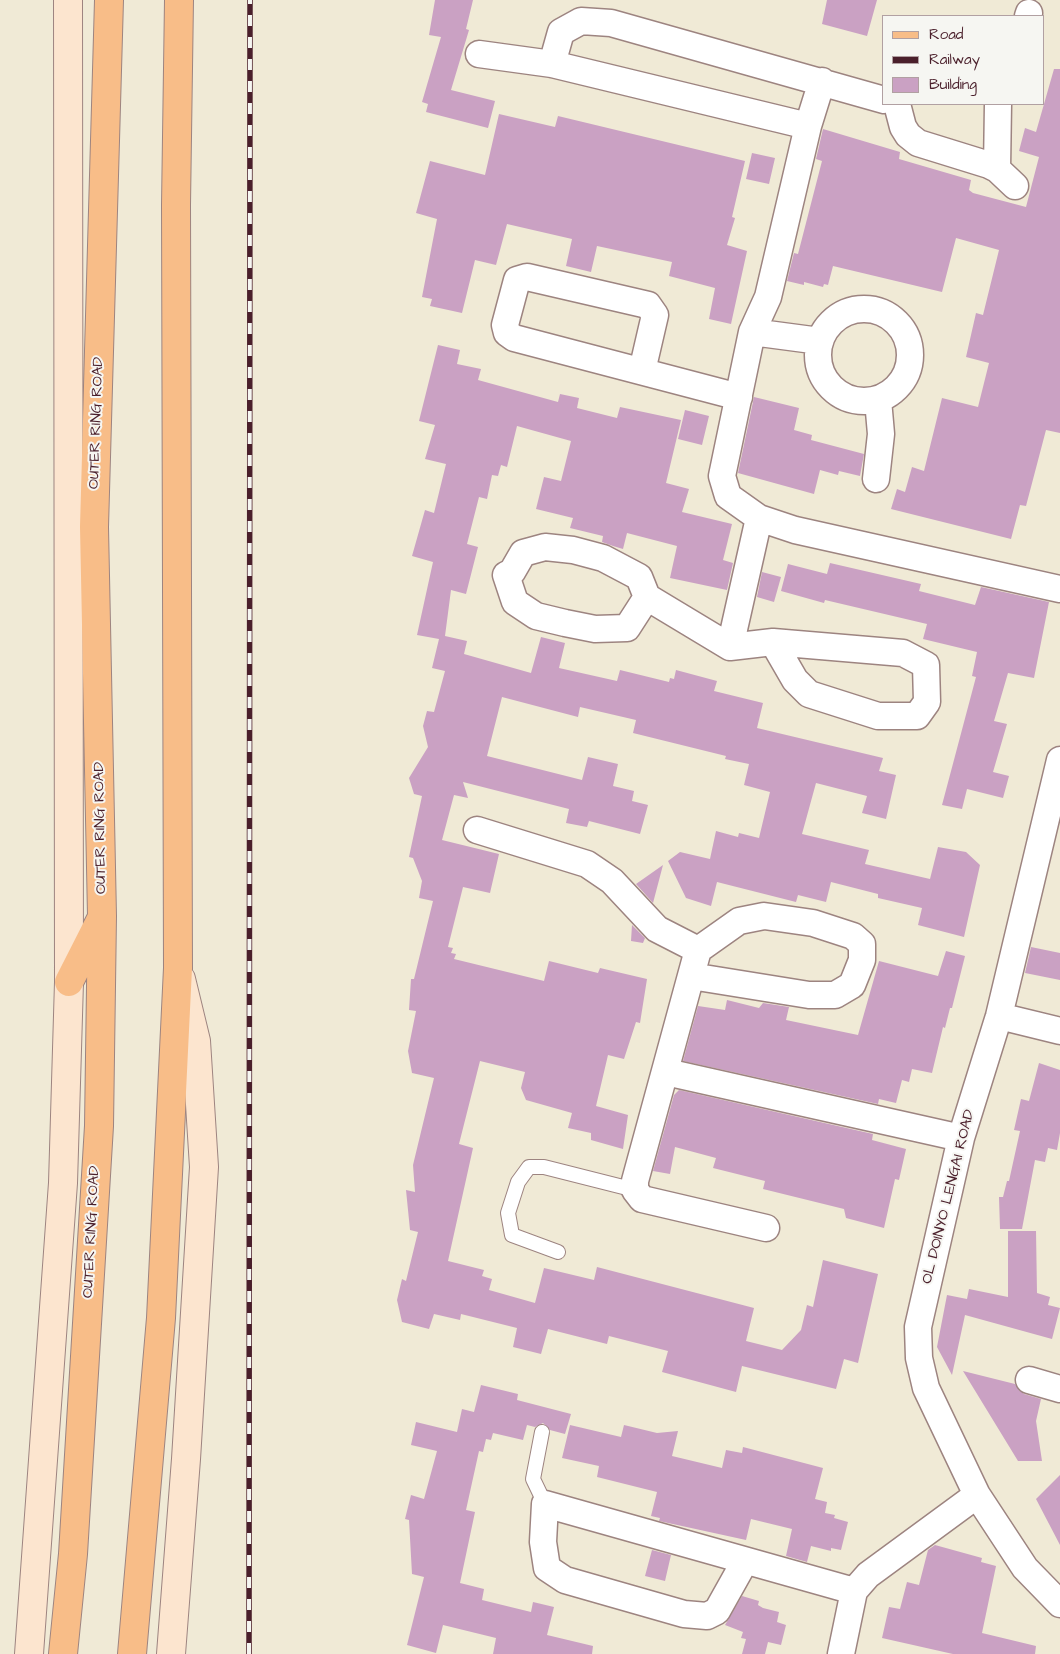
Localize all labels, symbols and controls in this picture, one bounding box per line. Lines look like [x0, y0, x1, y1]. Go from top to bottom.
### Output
legend [882, 15, 1045, 105]
text: Road [929, 24, 963, 45]
text: Railway [929, 49, 980, 70]
text: Building [929, 74, 977, 95]
street label: OUTER RING ROAD [86, 357, 108, 489]
street label: OUTER RING ROAD [91, 762, 111, 894]
street label: OL DOINYO LENGAI ROAD [919, 1108, 979, 1286]
street label: OUTER RING ROAD [80, 1166, 104, 1298]

